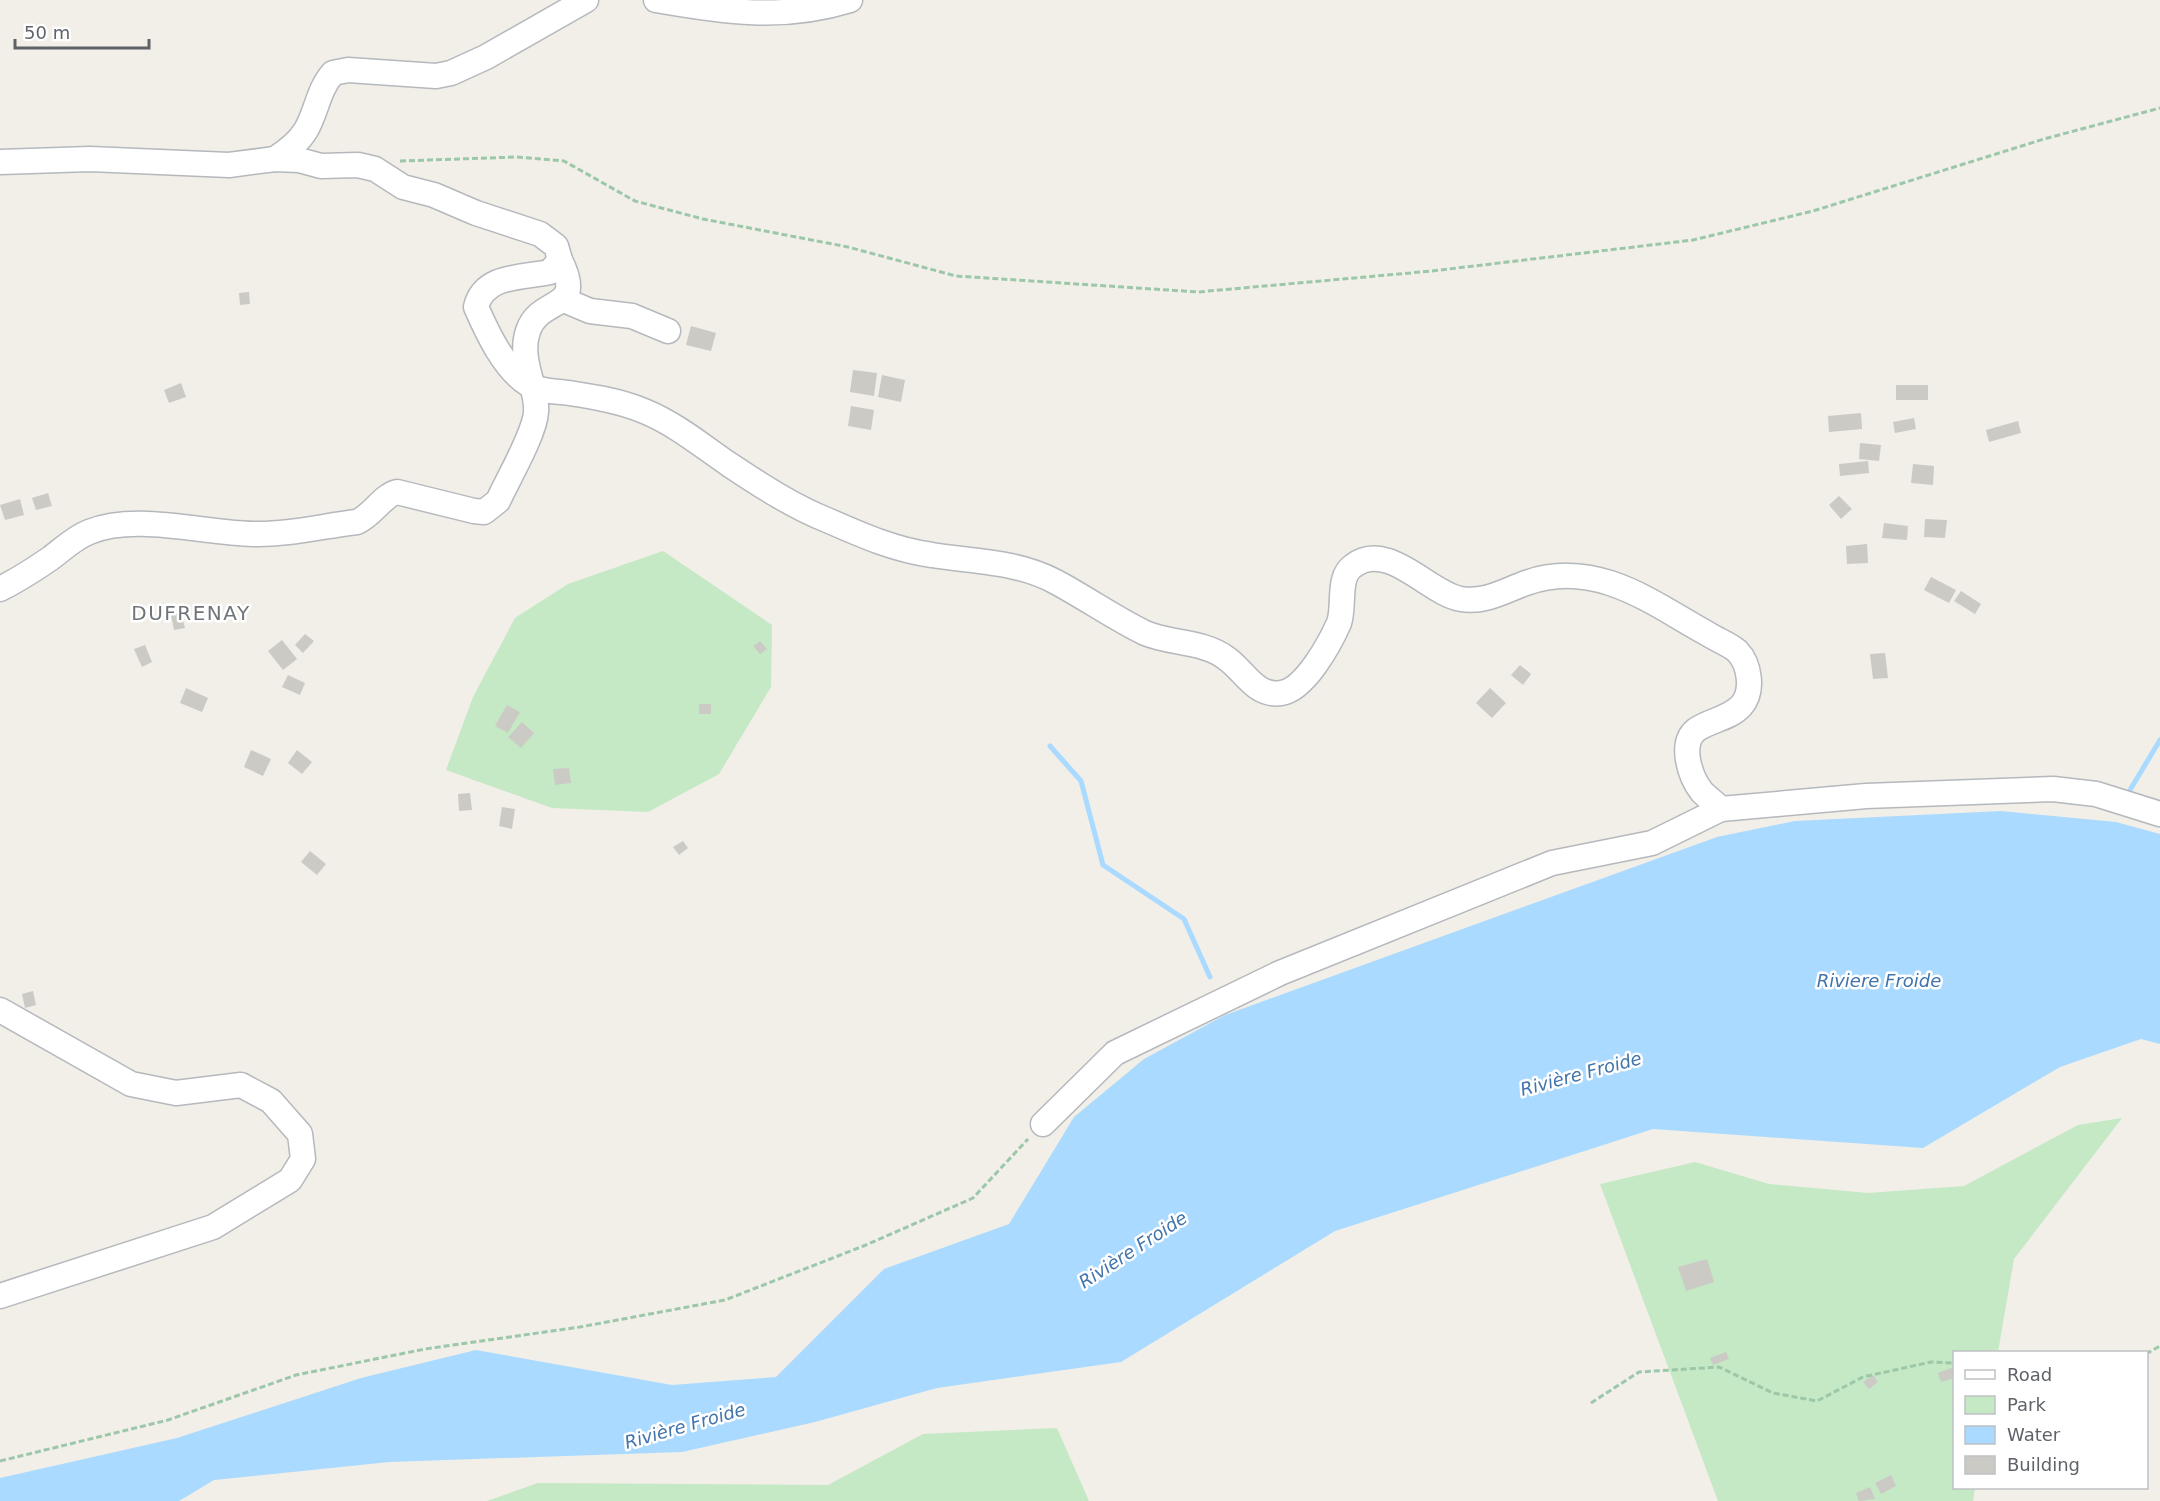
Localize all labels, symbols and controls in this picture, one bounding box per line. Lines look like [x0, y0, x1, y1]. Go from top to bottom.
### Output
scale bar [15, 12, 148, 50]
text: 50 m [24, 22, 70, 43]
district label: DUFRENAY [131, 601, 251, 625]
water label: Riviere Froide [1817, 970, 1941, 991]
water label: Rivière Froide [1518, 1047, 1644, 1100]
water label: Rivière Froide [1075, 1207, 1191, 1292]
legend [1953, 1351, 2148, 1489]
text: Road [2007, 1364, 2052, 1385]
text: Park [2007, 1394, 2046, 1415]
water label: Rivière Froide [622, 1398, 748, 1453]
text: Water [2007, 1424, 2061, 1445]
text: Building [2007, 1454, 2080, 1475]

